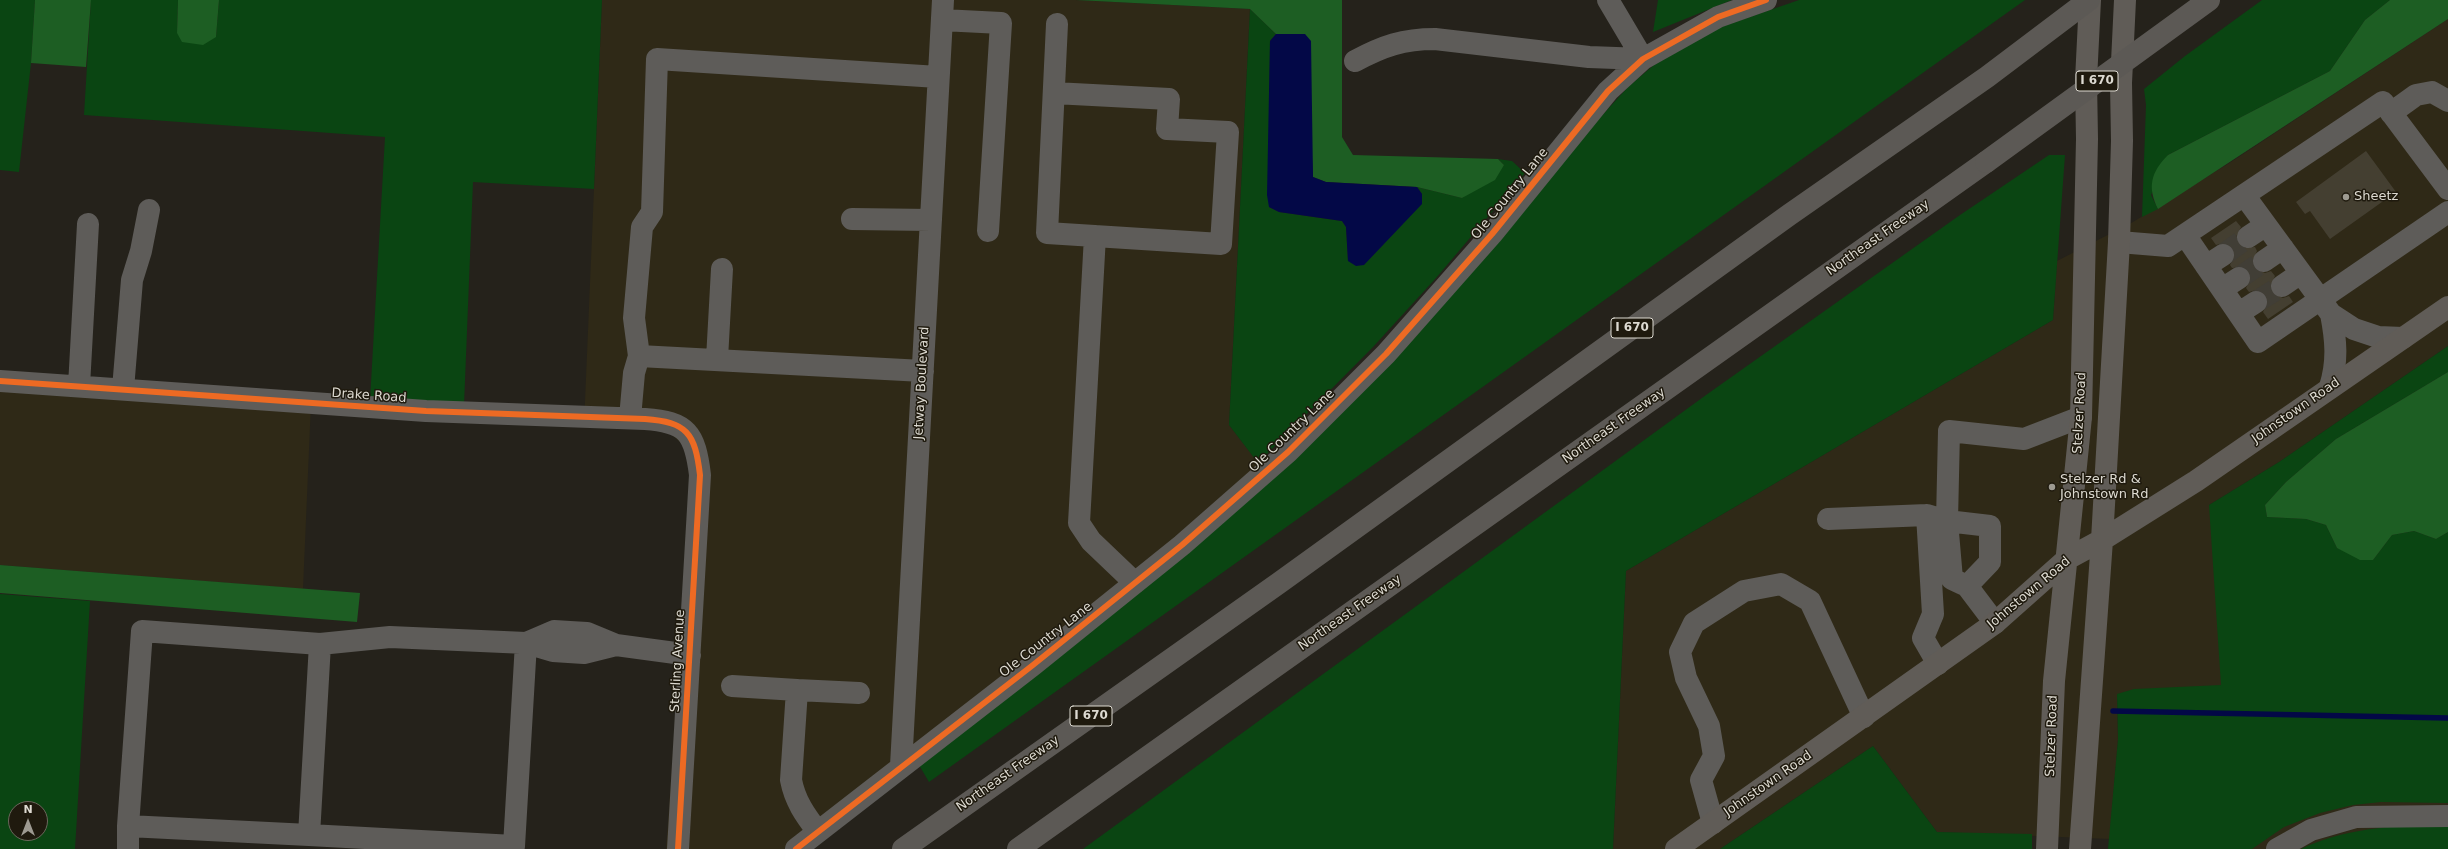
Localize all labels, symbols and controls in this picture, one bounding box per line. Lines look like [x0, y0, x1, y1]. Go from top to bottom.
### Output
road number: I 670 [2076, 71, 2118, 91]
street label: Ole Country Lane [1468, 145, 1552, 243]
place label: Sheetz [2354, 189, 2398, 205]
marker: Sheetz [2341, 192, 2351, 202]
street label: Northeast Freeway [1823, 197, 1933, 279]
road number: I 670 [1611, 318, 1653, 338]
street label: Jetway Boulevard [911, 326, 933, 440]
street label: Stelzer Road [2070, 372, 2090, 454]
street label: Johnstown Road [2249, 375, 2343, 447]
street label: Northeast Freeway [1559, 385, 1669, 467]
street label: Drake Road [331, 386, 407, 406]
street label: Ole Country Lane [1246, 386, 1338, 476]
place label: Stelzer Rd & Johnstown Rd [2060, 472, 2148, 503]
marker: Stelzer Rd & Johnstown Rd [2047, 482, 2057, 492]
street label: Johnstown Road [1984, 554, 2074, 632]
street label: Northeast Freeway [1295, 572, 1405, 654]
street label: Ole Country Lane [997, 599, 1095, 681]
street label: Sterling Avenue [668, 609, 688, 713]
street label: Stelzer Road [2043, 695, 2061, 777]
road number: I 670 [1070, 706, 1112, 726]
street label: Northeast Freeway [953, 733, 1063, 815]
street label: Johnstown Road [1721, 748, 1815, 820]
north arrow [8, 801, 48, 841]
text: N [23, 803, 33, 816]

